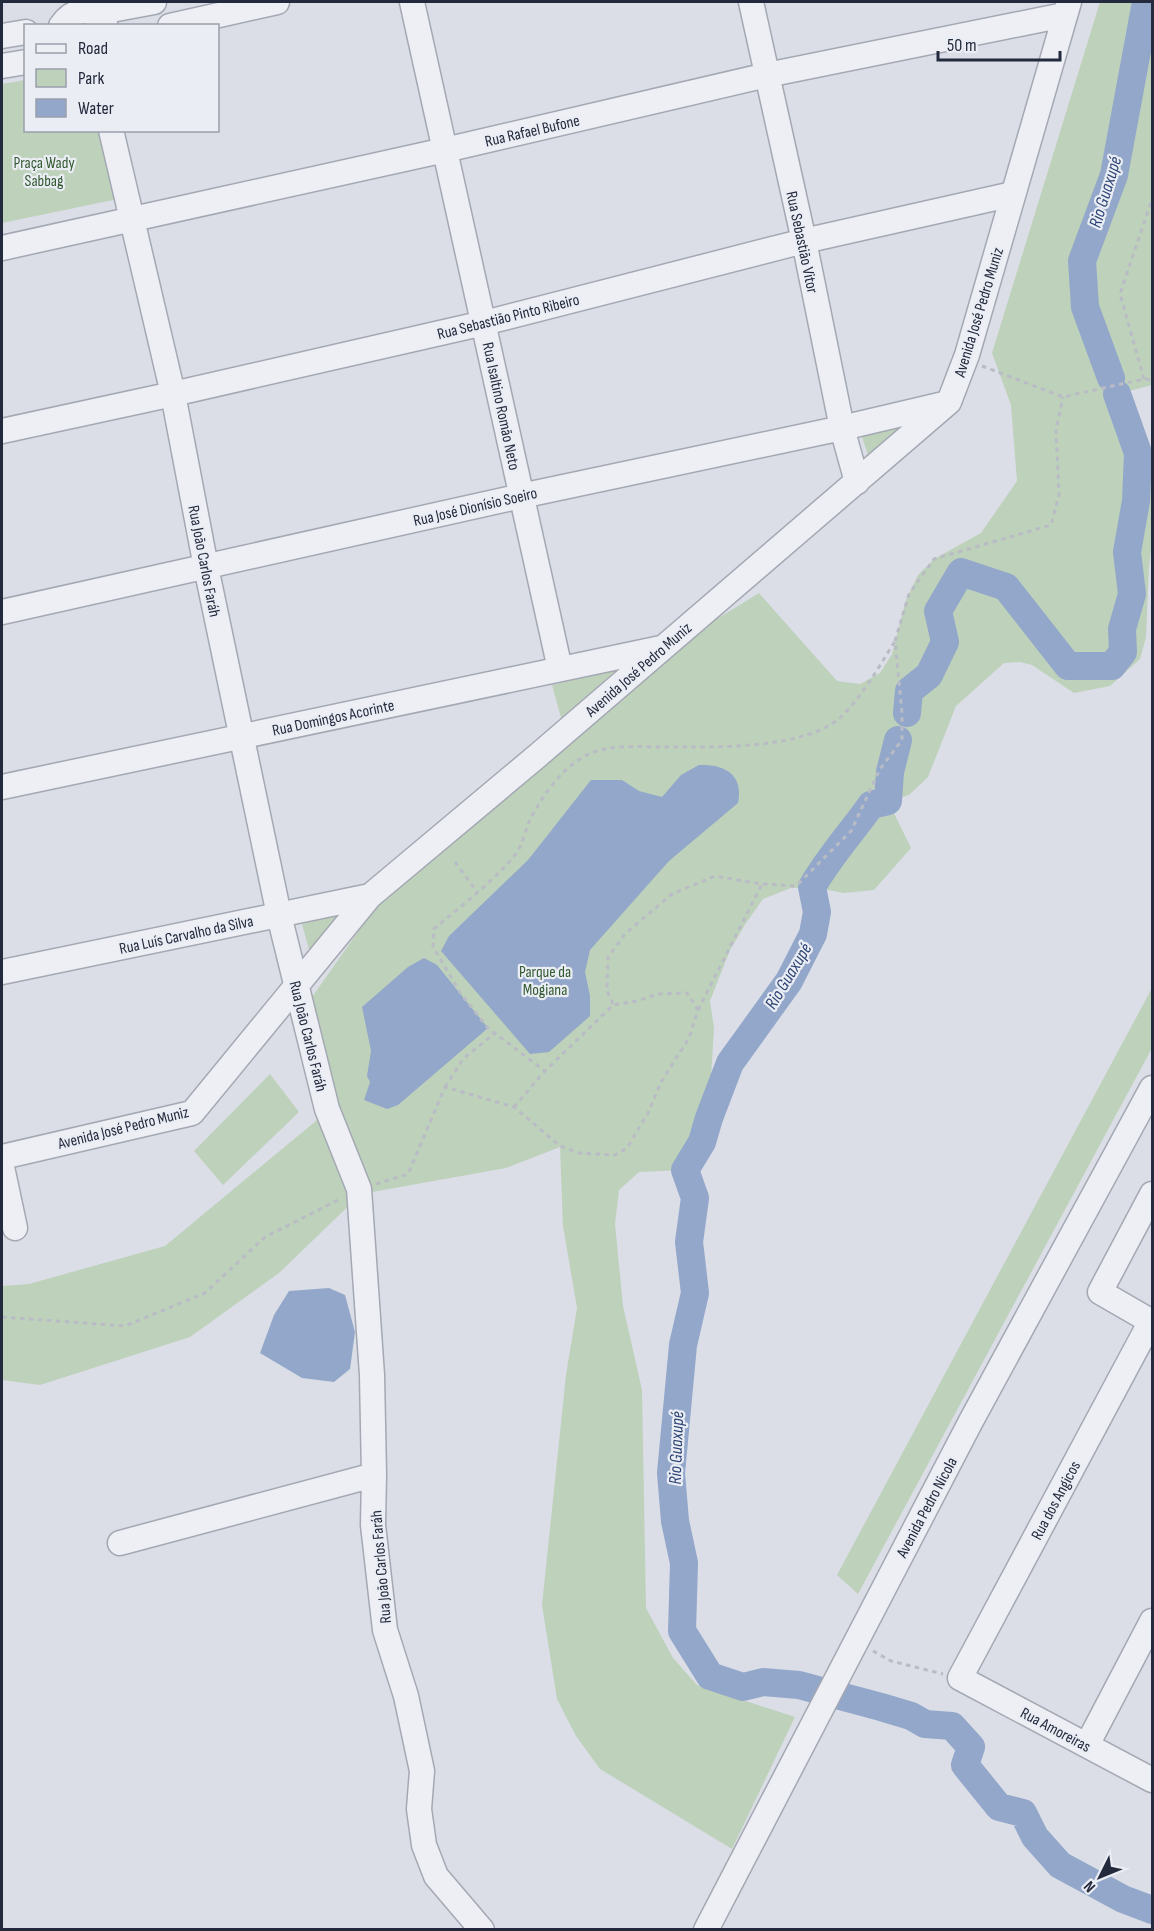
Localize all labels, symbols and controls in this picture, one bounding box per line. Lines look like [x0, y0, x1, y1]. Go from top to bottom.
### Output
legend [24, 24, 219, 132]
scale bar [938, 24, 1060, 62]
text: 50 m [947, 35, 977, 56]
text: Road [78, 38, 108, 59]
text: Park [78, 68, 104, 89]
text: Water [78, 98, 114, 119]
street label: Rua Rafael Bufone [483, 111, 582, 152]
park label: Praça Wady Sabbag [13, 154, 75, 191]
water label: Rio Guaxupé [1085, 154, 1126, 230]
street label: Rua Sebastião Vitor [781, 189, 822, 296]
street label: Avenida José Pedro Muniz [950, 245, 1008, 380]
street label: Rua Sebastião Pinto Ribeiro [435, 291, 581, 344]
street label: Rua Isaltino Romão Neto [478, 341, 523, 472]
street label: Rua José Dionísio Soeiro [412, 484, 539, 531]
street label: Rua João Carlos Faráh [183, 504, 224, 619]
street label: Avenida José Pedro Muniz [581, 619, 696, 722]
street label: Rua Domingos Acorinte [270, 696, 396, 741]
street label: Rua Luís Carvalho da Silva [118, 912, 255, 959]
water label: Rio Guaxupé [761, 939, 816, 1013]
park label: Parque da Mogiana [519, 963, 571, 1000]
street label: Rua João Carlos Faráh [285, 979, 330, 1094]
street label: Avenida José Pedro Muniz [55, 1103, 191, 1154]
water label: Rio Guaxupé [665, 1411, 688, 1485]
street label: Avenida Pedro Nicola [892, 1454, 962, 1562]
street label: Rua dos Angicos [1028, 1458, 1085, 1543]
street label: Rua João Carlos Faráh [367, 1510, 396, 1624]
street label: Rua Amoreiras [1017, 1704, 1094, 1757]
north arrow [1070, 1847, 1130, 1907]
text: N [1080, 1877, 1100, 1896]

